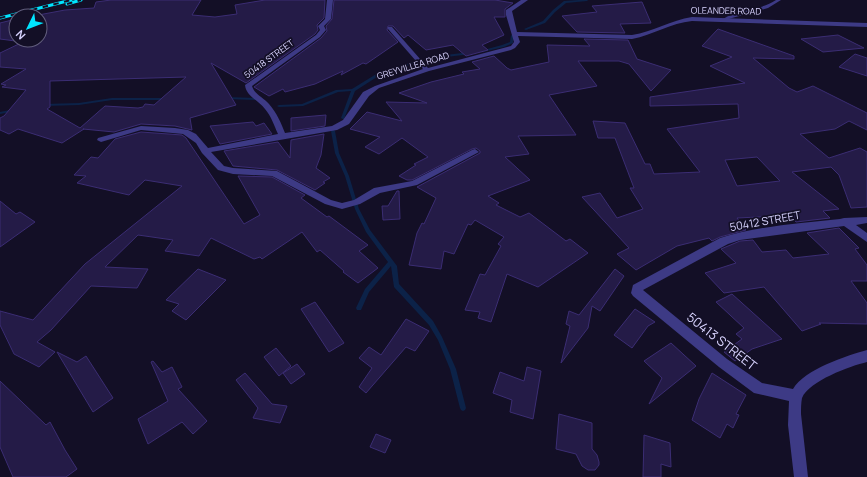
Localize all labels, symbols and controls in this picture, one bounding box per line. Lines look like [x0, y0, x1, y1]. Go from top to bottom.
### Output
street label: OLEANDER ROAD [691, 3, 761, 18]
north arrow [8, 8, 48, 48]
text: N [12, 27, 29, 43]
street label: 50418 STREET [241, 36, 297, 81]
street label: GREYVILLEA ROAD [375, 48, 451, 83]
street label: 50412 STREET [728, 207, 802, 234]
street label: 50413 STREET [683, 308, 761, 374]

